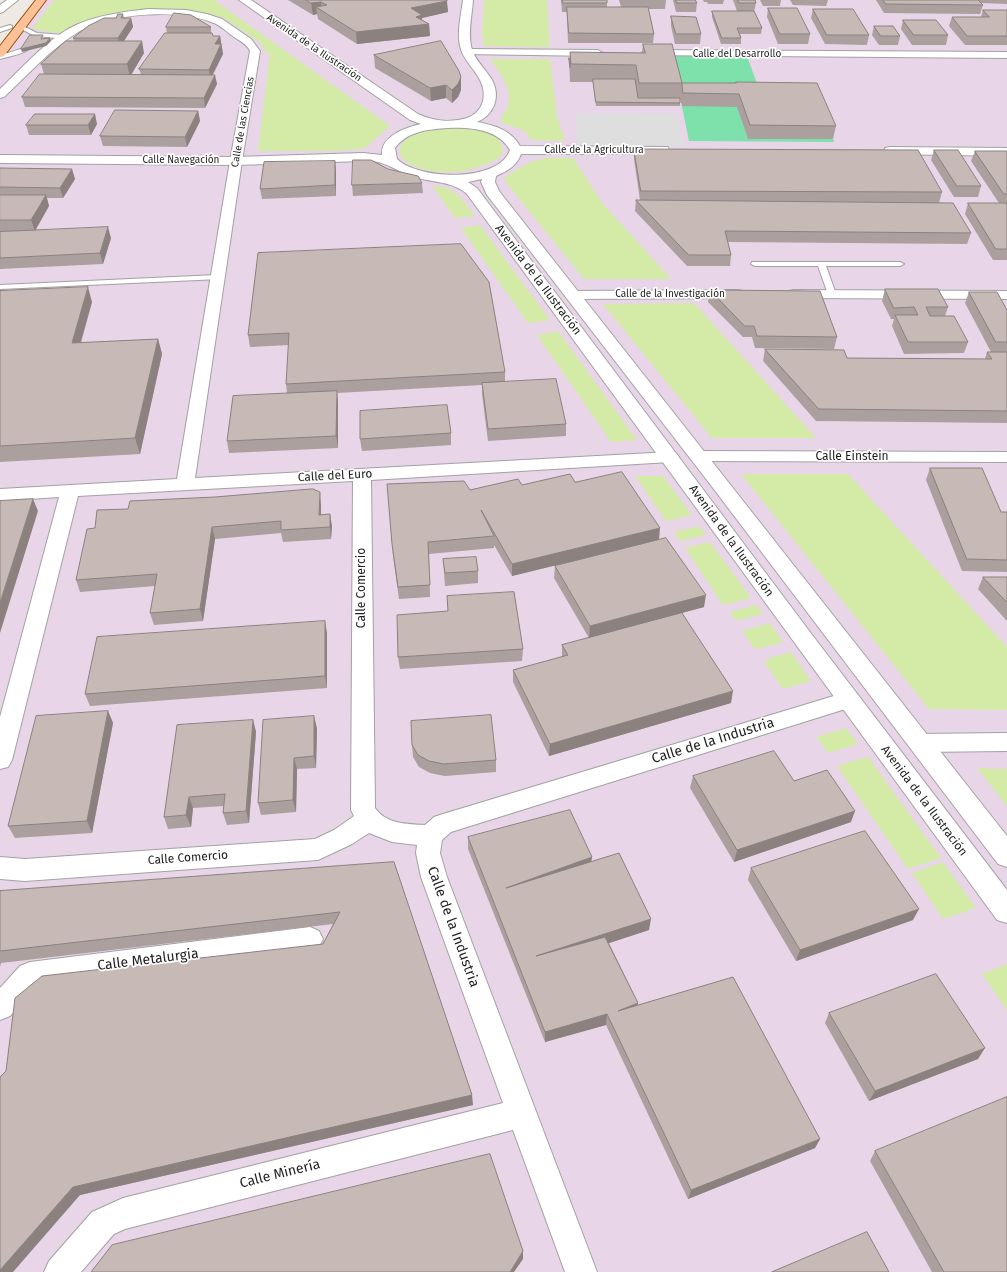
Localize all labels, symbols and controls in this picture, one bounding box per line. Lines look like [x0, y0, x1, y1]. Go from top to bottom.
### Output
street label: Avenida de la Ilustración [264, 12, 364, 84]
street label: Calle del Desarrollo [693, 48, 781, 60]
street label: Calle de las Ciencias [229, 76, 257, 168]
street label: Calle de la Agricultura [544, 144, 644, 156]
street label: Calle Navegación [143, 154, 219, 166]
street label: Avenida de la Ilustración [492, 222, 584, 338]
street label: Calle de la Investigación [615, 288, 725, 300]
street label: Calle Einstein [815, 450, 889, 464]
street label: Calle del Euro [297, 467, 373, 485]
street label: Avenida de la Ilustración [686, 482, 776, 600]
street label: Calle Comercio [355, 548, 369, 628]
street label: Calle de la Industria [650, 714, 776, 768]
street label: Avenida de la Ilustración [878, 743, 970, 859]
street label: Calle Comercio [147, 848, 229, 868]
street label: Calle de la Industria [423, 864, 483, 990]
street label: Calle Metalurgia [96, 945, 200, 975]
street label: Calle Minería [238, 1156, 322, 1192]

